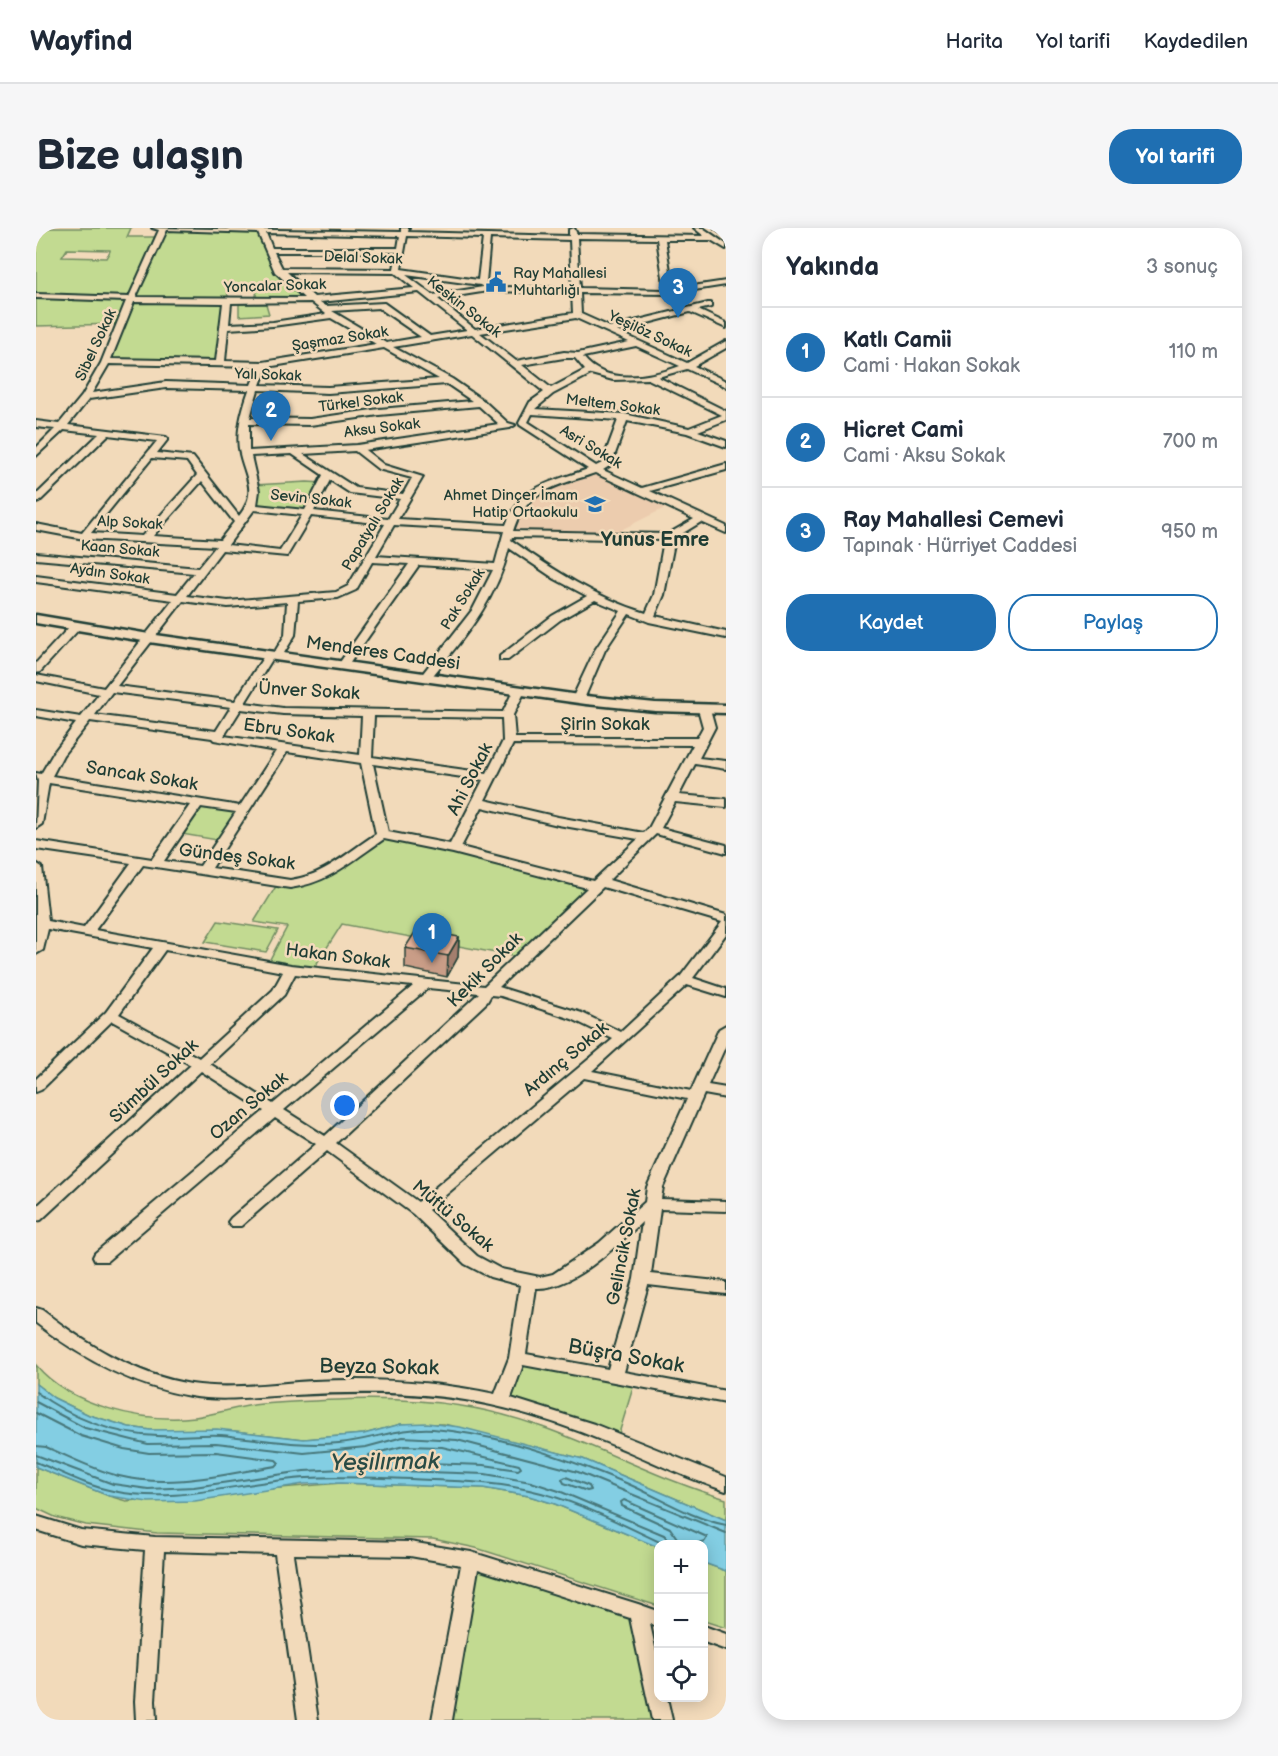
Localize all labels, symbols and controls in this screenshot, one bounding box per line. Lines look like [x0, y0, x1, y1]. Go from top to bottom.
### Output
text: Wayfind [30, 25, 133, 58]
text: Harita [946, 29, 1003, 54]
text: Yol tarifi [1036, 29, 1111, 54]
text: Kaydedilen [1144, 29, 1248, 54]
button: Yol tarifi [1109, 129, 1242, 184]
text: Bize ulaşın [36, 131, 244, 182]
street label: Delal Sokak [323, 247, 403, 269]
text: Yakında [786, 252, 879, 283]
text: 3 sonuç [1146, 255, 1218, 279]
place label: Ray Mahallesi Muhtarlığı [513, 264, 607, 300]
pin: 3 [658, 268, 698, 318]
public building icon: Ray Mahallesi Muhtarlığı [484, 270, 508, 294]
street label: Keskin Sokak [423, 272, 506, 342]
street label: Yoncalar Sokak [223, 275, 327, 297]
street label: Sibel Sokak [71, 305, 121, 384]
street label: Yeşilöz Sokak [604, 306, 696, 362]
street label: Şaşmaz Sokak [290, 322, 390, 356]
text: Katlı Camii [843, 327, 952, 354]
text: 1 [801, 340, 810, 364]
text: 110 m [1169, 340, 1218, 364]
text: Cami · Hakan Sokak [843, 354, 1020, 378]
street label: Yalı Sokak [233, 364, 303, 386]
street label: Türkel Sokak [317, 387, 405, 417]
street label: Meltem Sokak [565, 390, 662, 420]
pin: 2 [252, 392, 290, 441]
street label: Aksu Sokak [343, 414, 422, 442]
text: Hicret Cami [843, 417, 963, 444]
street label: Asri Sokak [556, 421, 626, 473]
text: 2 [800, 430, 811, 454]
text: 700 m [1163, 430, 1218, 454]
text: Cami · Aksu Sokak [843, 444, 1005, 468]
street label: Papatyalı Sokak [338, 473, 409, 574]
street label: Sevin Sokak [270, 485, 353, 513]
place label: Ahmet Dinçer İmam Hatip Ortaokulu [444, 486, 578, 522]
school or university icon: Ahmet Dinçer İmam Hatip Ortaokulu [583, 492, 607, 516]
text: Ray Mahallesi Cemevi [843, 507, 1064, 534]
street label: Alp Sokak [97, 512, 164, 534]
text: 3 [800, 520, 811, 544]
text: 950 m [1161, 520, 1218, 544]
district label: Yunus Emre [601, 528, 709, 552]
text: Tapınak · Hürriyet Caddesi [843, 534, 1077, 558]
street label: Kaan Sokak [80, 536, 161, 562]
street label: Aydın Sokak [69, 559, 152, 589]
street label: Pak Sokak [437, 564, 490, 633]
button: Kaydet [786, 594, 996, 651]
button: Paylaş [1008, 594, 1218, 651]
street label: Menderes Caddesi [305, 632, 461, 674]
street label: Ünver Sokak [258, 677, 360, 704]
street label: Ebru Sokak [242, 714, 336, 748]
street label: Şirin Sokak [560, 714, 650, 735]
street label: Ahi Sokak [443, 739, 497, 819]
street label: Sancak Sokak [85, 757, 200, 795]
street label: Gündeş Sokak [178, 839, 296, 875]
pin: 1 [412, 914, 452, 963]
street label: Kekik Sokak [443, 928, 527, 1012]
street label: Hakan Sokak [284, 939, 392, 973]
street label: Ardınç Sokak [519, 1017, 613, 1101]
street label: Sümbül Sokak [105, 1035, 203, 1127]
street label: Ozan Sokak [206, 1067, 292, 1145]
your location [330, 1091, 359, 1120]
street label: Müftü Sokak [408, 1176, 498, 1256]
street label: Gelincik Sokak [602, 1187, 646, 1307]
street label: Büşra Sokak [566, 1333, 687, 1379]
street label: Beyza Sokak [319, 1353, 440, 1381]
water label: Yeşilırmak [330, 1447, 441, 1477]
map controls [654, 1540, 708, 1702]
button: + [654, 1540, 708, 1594]
button: − [654, 1594, 708, 1648]
button: locate [654, 1648, 708, 1702]

